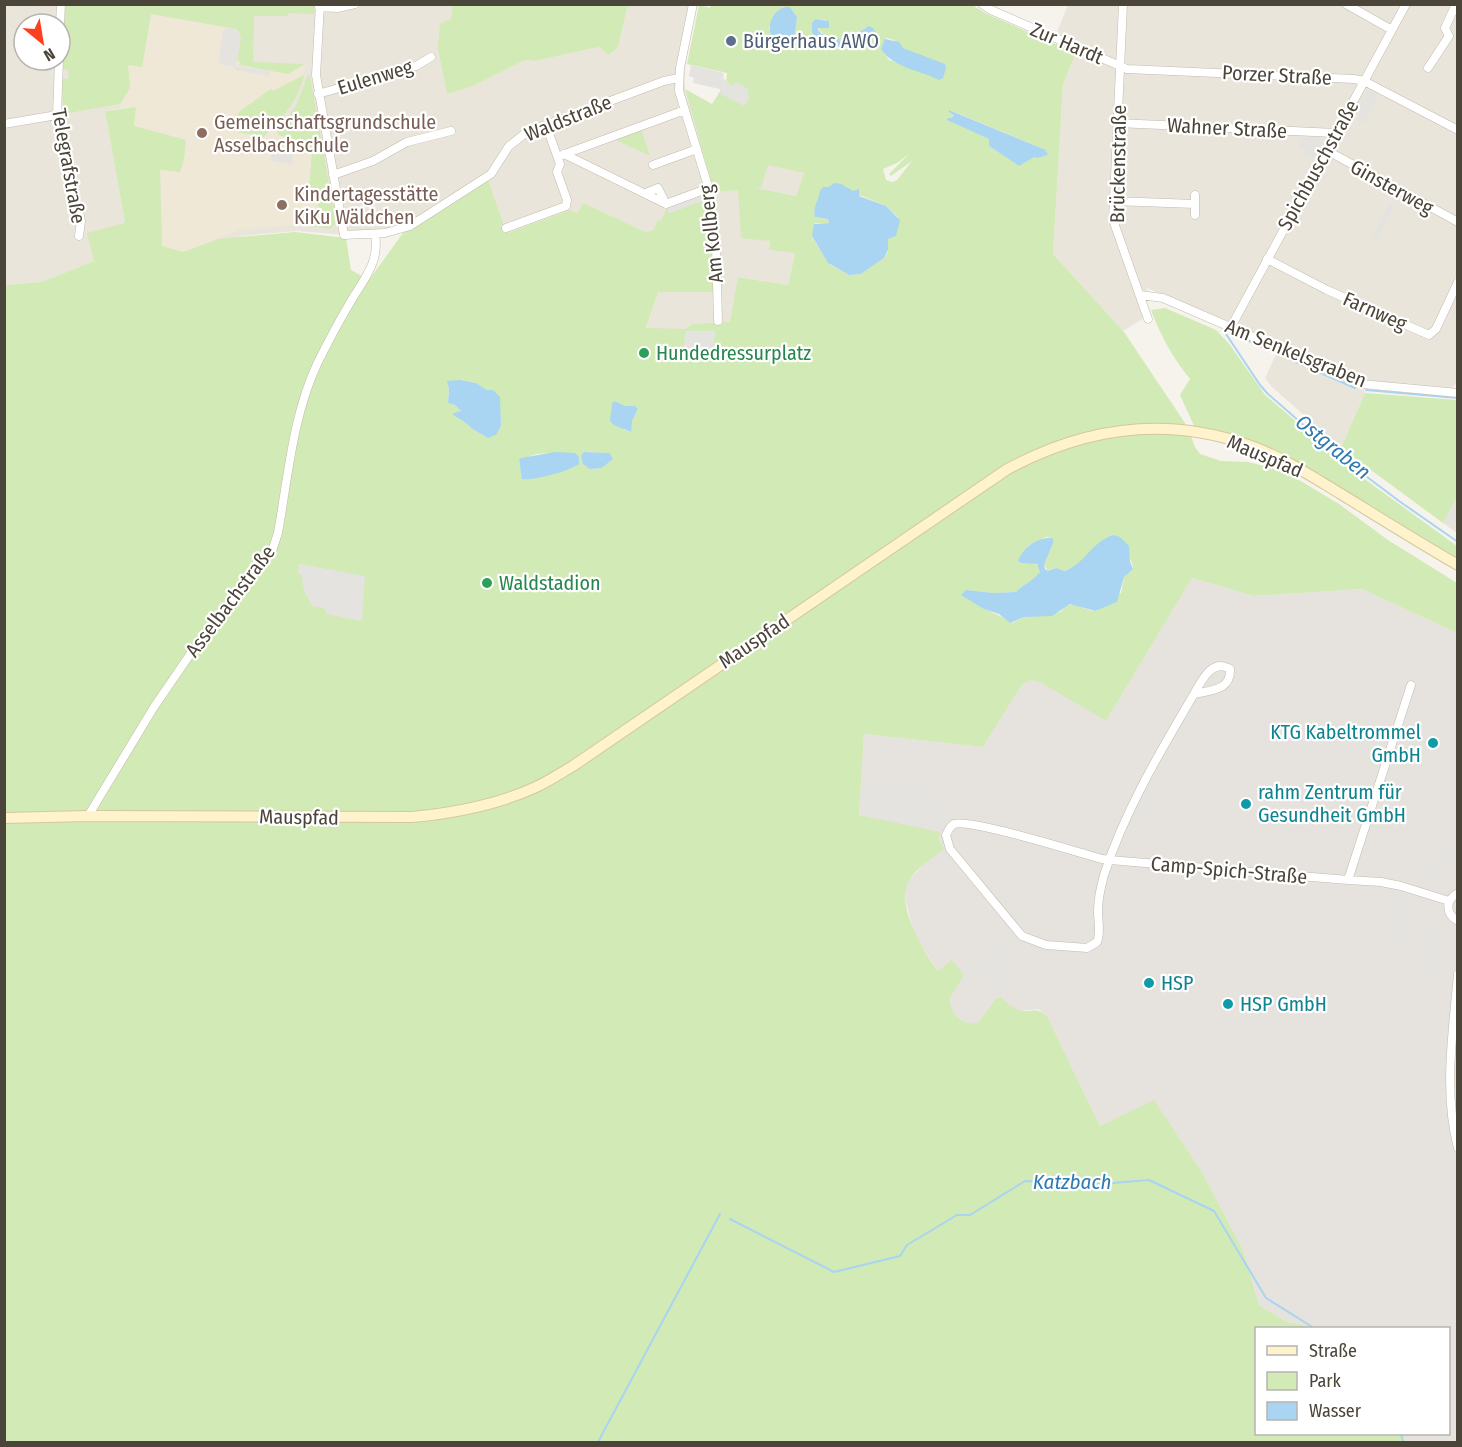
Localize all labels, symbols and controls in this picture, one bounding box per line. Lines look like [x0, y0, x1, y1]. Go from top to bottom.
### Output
north arrow [12, 12, 72, 72]
street label: Zur Hardt [1027, 17, 1107, 69]
place label: Bürgerhaus AWO [743, 29, 879, 53]
marker: Bürgerhaus AWO [724, 34, 738, 48]
text: N [40, 44, 58, 65]
street label: Eulenweg [334, 54, 416, 100]
street label: Porzer Straße [1222, 60, 1332, 90]
street label: Waldstraße [521, 90, 615, 146]
street label: Spichbuschstraße [1272, 96, 1364, 234]
street label: Brückenstraße [1105, 105, 1131, 223]
street label: Telegrafstraße [47, 107, 91, 225]
place label: Gemeinschaftsgrundschule Asselbachschule [214, 110, 436, 157]
street label: Wahner Straße [1166, 113, 1288, 143]
marker: Gemeinschaftsgrundschule Asselbachschule [195, 126, 209, 140]
street label: Ginsterweg [1346, 154, 1438, 220]
place label: Kindertagesstätte KiKu Wäldchen [294, 182, 438, 229]
street label: Am Kollberg [694, 183, 728, 284]
marker: Kindertagesstätte KiKu Wäldchen [275, 198, 289, 212]
street label: Farnweg [1339, 286, 1411, 336]
street label: Am Senkelsgraben [1222, 314, 1370, 392]
place label: Hundedressurplatz [656, 341, 811, 365]
marker: Hundedressurplatz [637, 346, 651, 360]
water label: Ostgraben [1290, 409, 1376, 485]
street label: Mauspfad [1224, 429, 1306, 483]
street label: Asselbachstraße [180, 540, 280, 662]
place label: Waldstadion [499, 571, 600, 595]
marker: Waldstadion [480, 576, 494, 590]
street label: Mauspfad [714, 609, 794, 673]
place label: KTG Kabeltrommel GmbH [1270, 720, 1421, 767]
marker: KTG Kabeltrommel GmbH [1426, 736, 1440, 750]
place label: rahm Zentrum für Gesundheit GmbH [1258, 780, 1406, 827]
marker: rahm Zentrum für Gesundheit GmbH [1239, 797, 1253, 811]
street label: Mauspfad [259, 804, 339, 830]
street label: Camp-Spich-Straße [1150, 851, 1308, 889]
place label: HSP [1161, 971, 1194, 995]
marker: HSP [1142, 976, 1156, 990]
place label: HSP GmbH [1240, 992, 1327, 1016]
marker: HSP GmbH [1221, 997, 1235, 1011]
water label: Katzbach [1033, 1169, 1111, 1195]
legend [1255, 1327, 1450, 1435]
text: Straße [1309, 1340, 1357, 1362]
text: Park [1309, 1370, 1342, 1392]
text: Wasser [1309, 1400, 1362, 1422]

